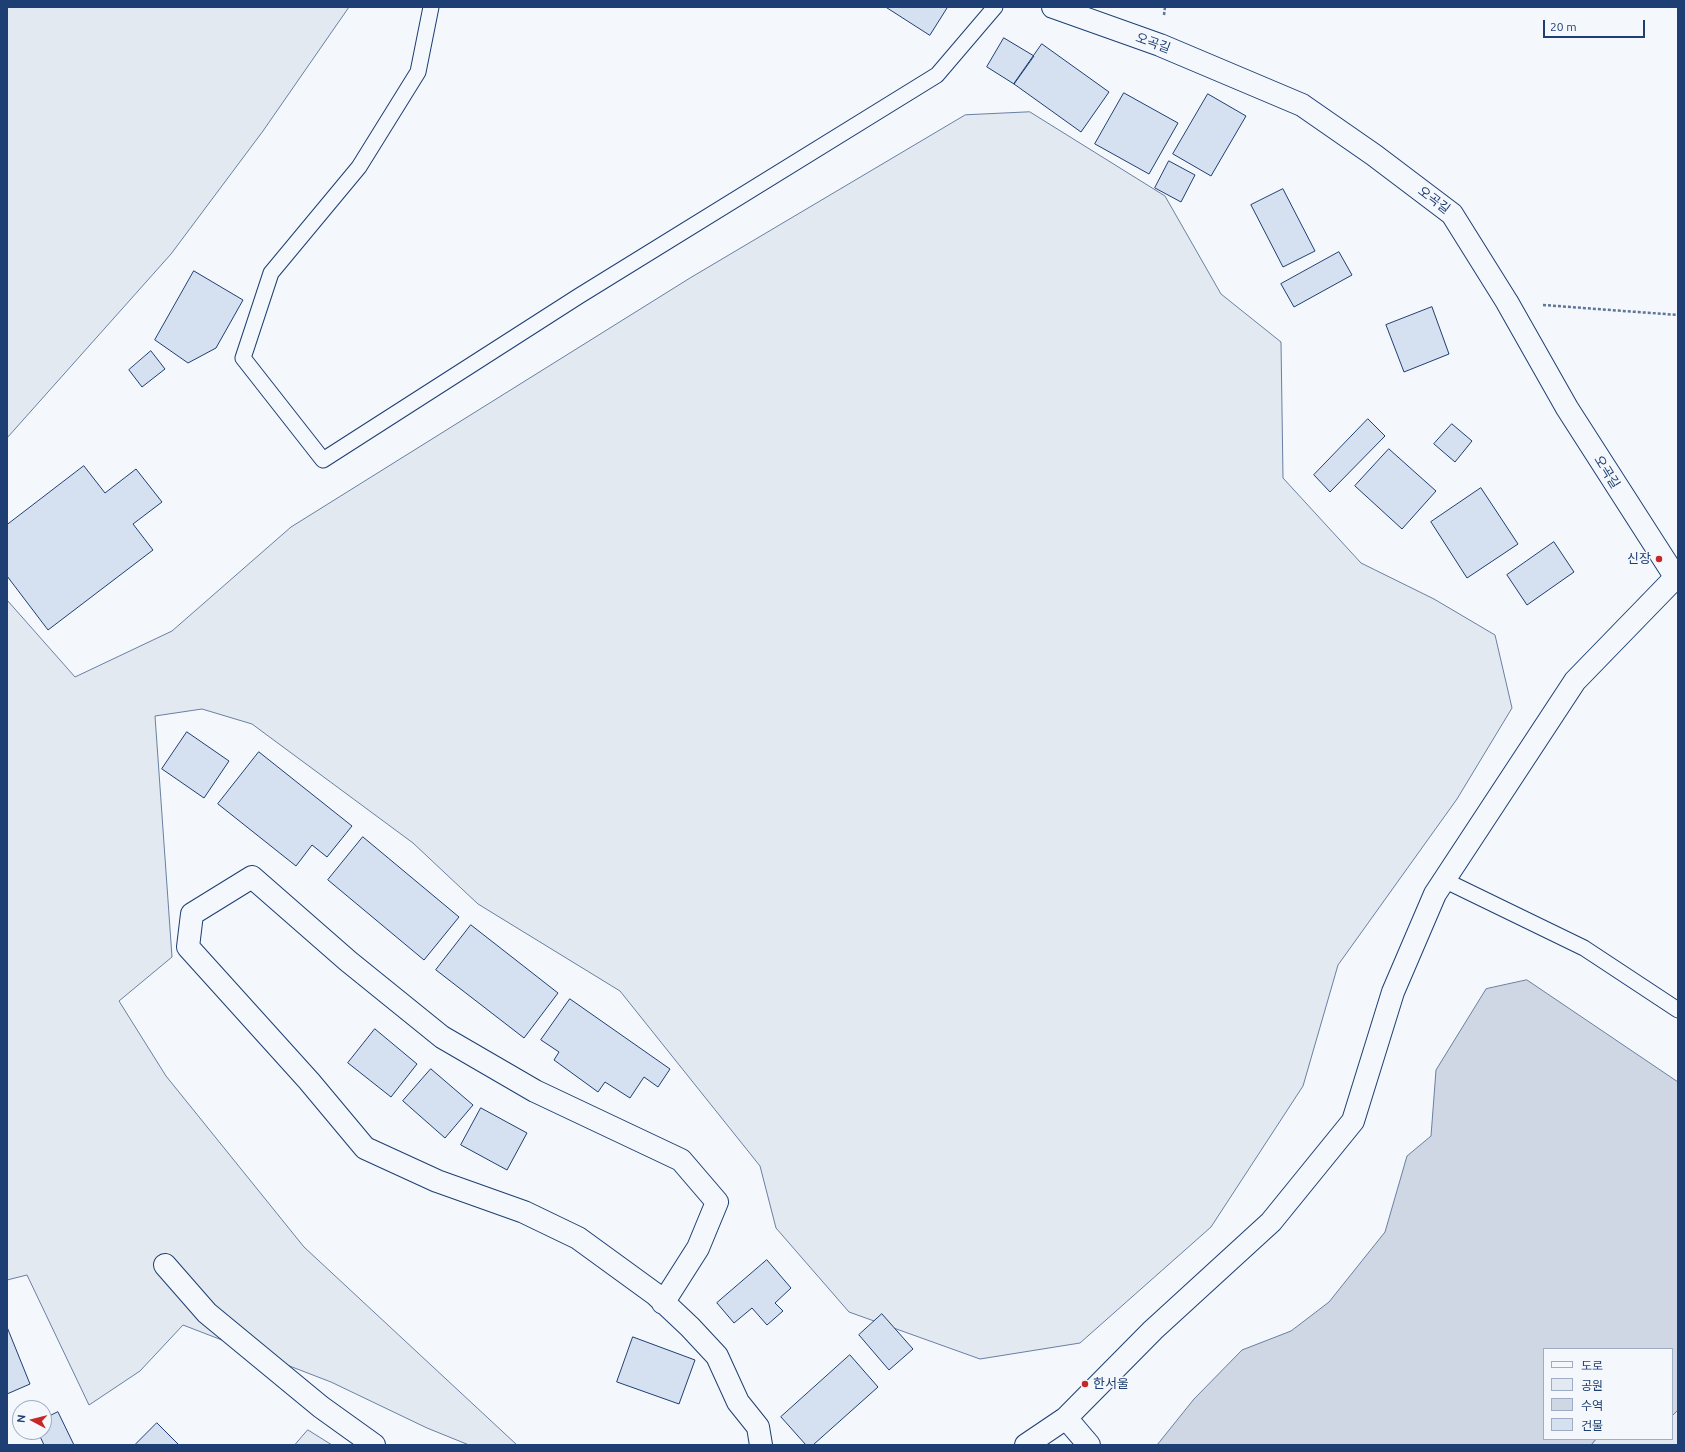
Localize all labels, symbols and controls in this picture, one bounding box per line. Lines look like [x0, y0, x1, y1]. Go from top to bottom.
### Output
scale bar [1545, 12, 1647, 38]
text: 20 m [1550, 20, 1577, 33]
street label: 오곡길 [1133, 30, 1173, 56]
street label: 오곡길 [1415, 183, 1453, 217]
street label: 오곡길 [1591, 453, 1623, 491]
place label: 신장 [1627, 551, 1651, 567]
marker: 신장 [1654, 554, 1664, 564]
legend [1543, 1348, 1673, 1440]
text: 도로 [1581, 1359, 1603, 1372]
place label: 한서울 [1093, 1376, 1129, 1392]
marker: 한서울 [1080, 1379, 1090, 1389]
text: 공원 [1581, 1379, 1603, 1392]
text: 수역 [1581, 1399, 1603, 1412]
north arrow [12, 1400, 52, 1440]
text: N [15, 1414, 28, 1423]
text: 건물 [1581, 1419, 1603, 1432]

